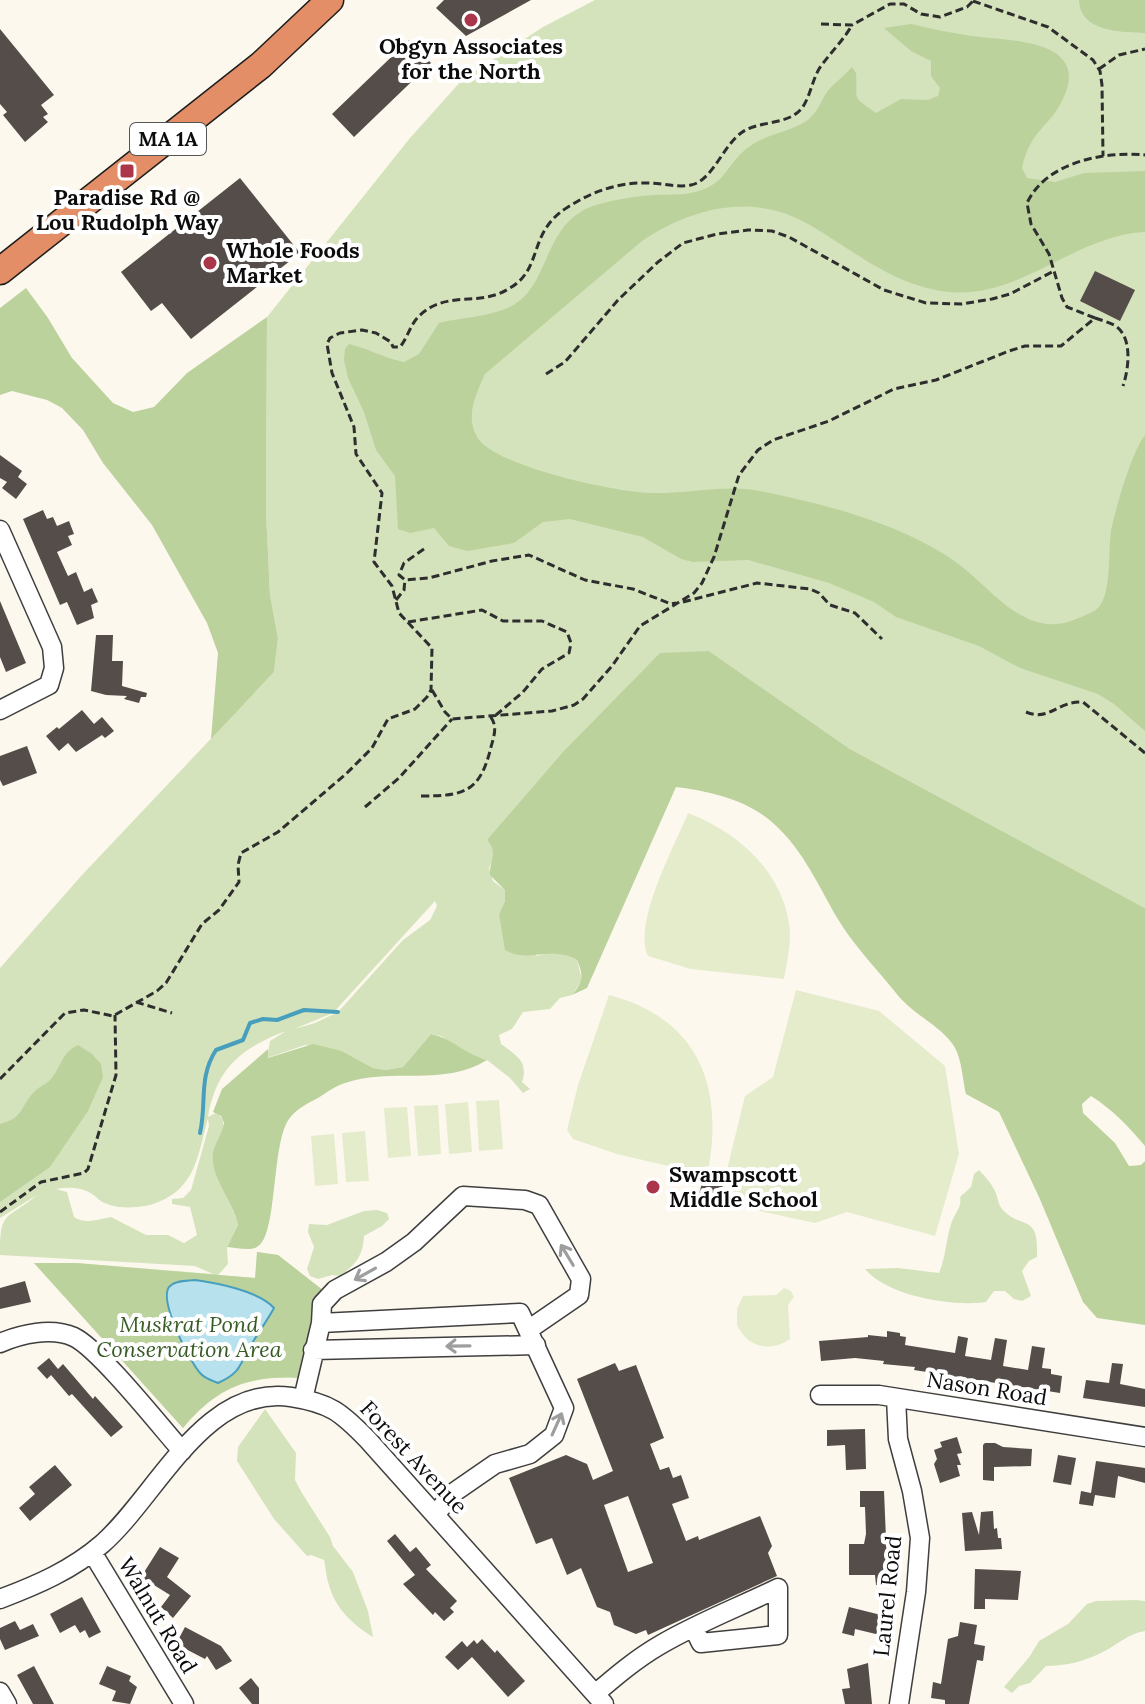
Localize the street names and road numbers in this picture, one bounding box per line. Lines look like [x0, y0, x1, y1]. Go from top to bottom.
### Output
road number: MA 1A [130, 123, 206, 155]
street label: Nason Road [925, 1365, 1049, 1411]
street label: Forest Avenue [354, 1394, 474, 1520]
street label: Laurel Road [867, 1534, 907, 1658]
street label: Walnut Road [112, 1552, 204, 1678]

